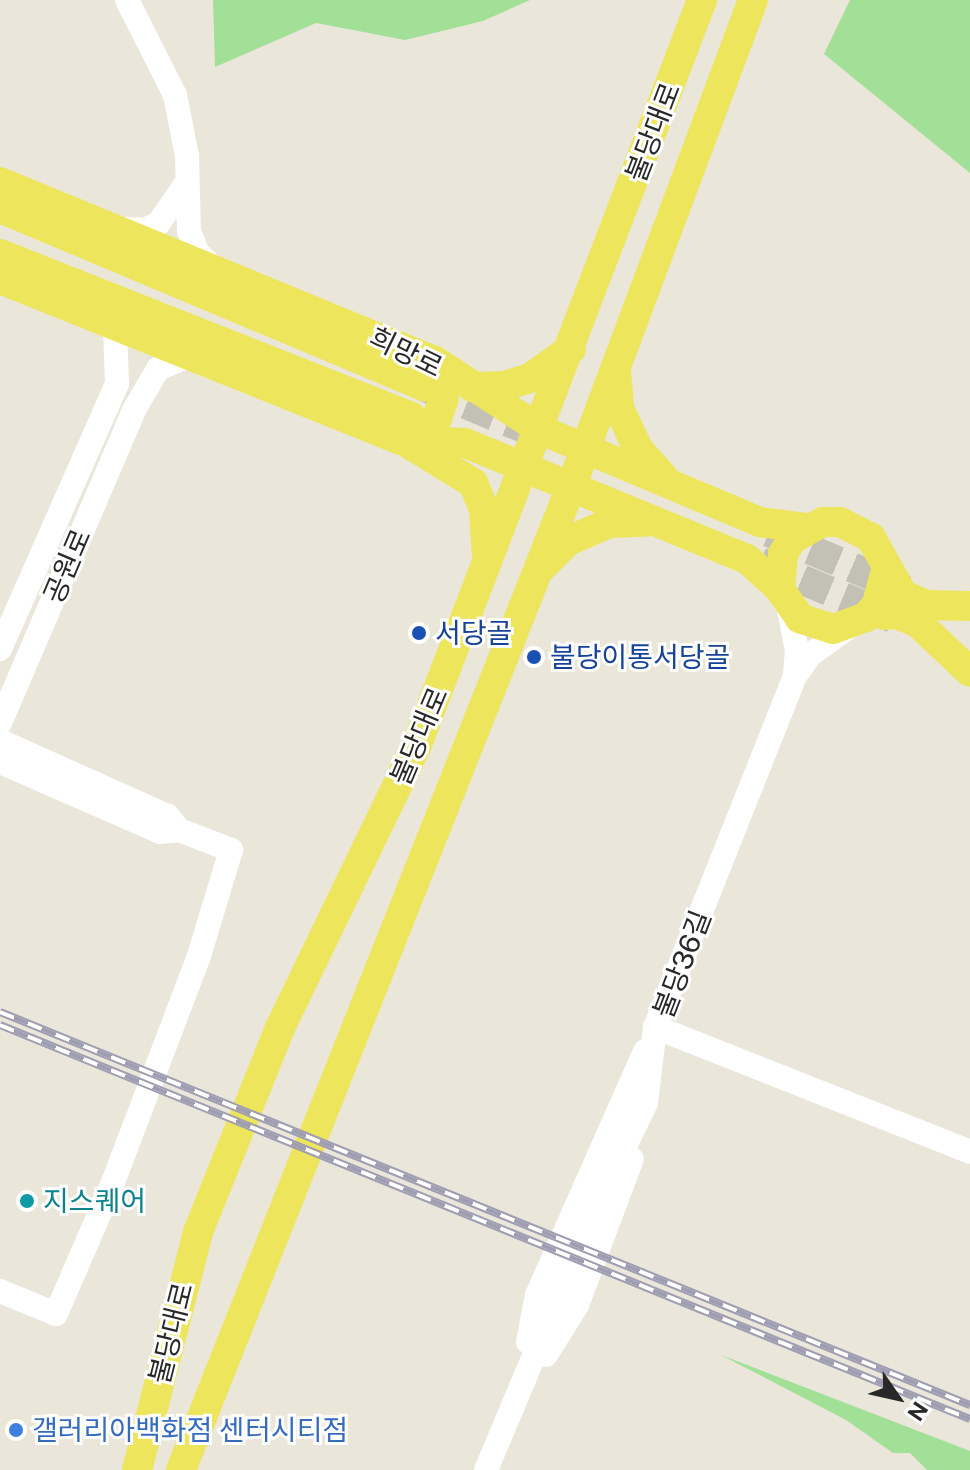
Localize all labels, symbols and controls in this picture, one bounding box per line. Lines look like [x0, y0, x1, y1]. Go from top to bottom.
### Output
street label: 불당대로 [619, 78, 687, 186]
street label: 희망로 [364, 320, 448, 384]
street label: 공원로 [36, 524, 98, 608]
place label: 서당골 [435, 616, 512, 650]
marker: 서당골 [410, 624, 428, 642]
place label: 불당이통서당골 [550, 640, 730, 674]
marker: 불당이통서당골 [525, 648, 543, 666]
street label: 불당대로 [383, 682, 455, 790]
street label: 불당36길 [646, 906, 718, 1022]
place label: 지스퀘어 [43, 1184, 146, 1218]
marker: 지스퀘어 [18, 1192, 36, 1210]
street label: 불당대로 [142, 1279, 200, 1387]
north arrow [858, 1358, 938, 1438]
text: N [902, 1397, 933, 1426]
place label: 갤러리아백화점 센터시티점 [32, 1413, 348, 1447]
marker: 갤러리아백화점 센터시티점 [7, 1421, 25, 1439]

